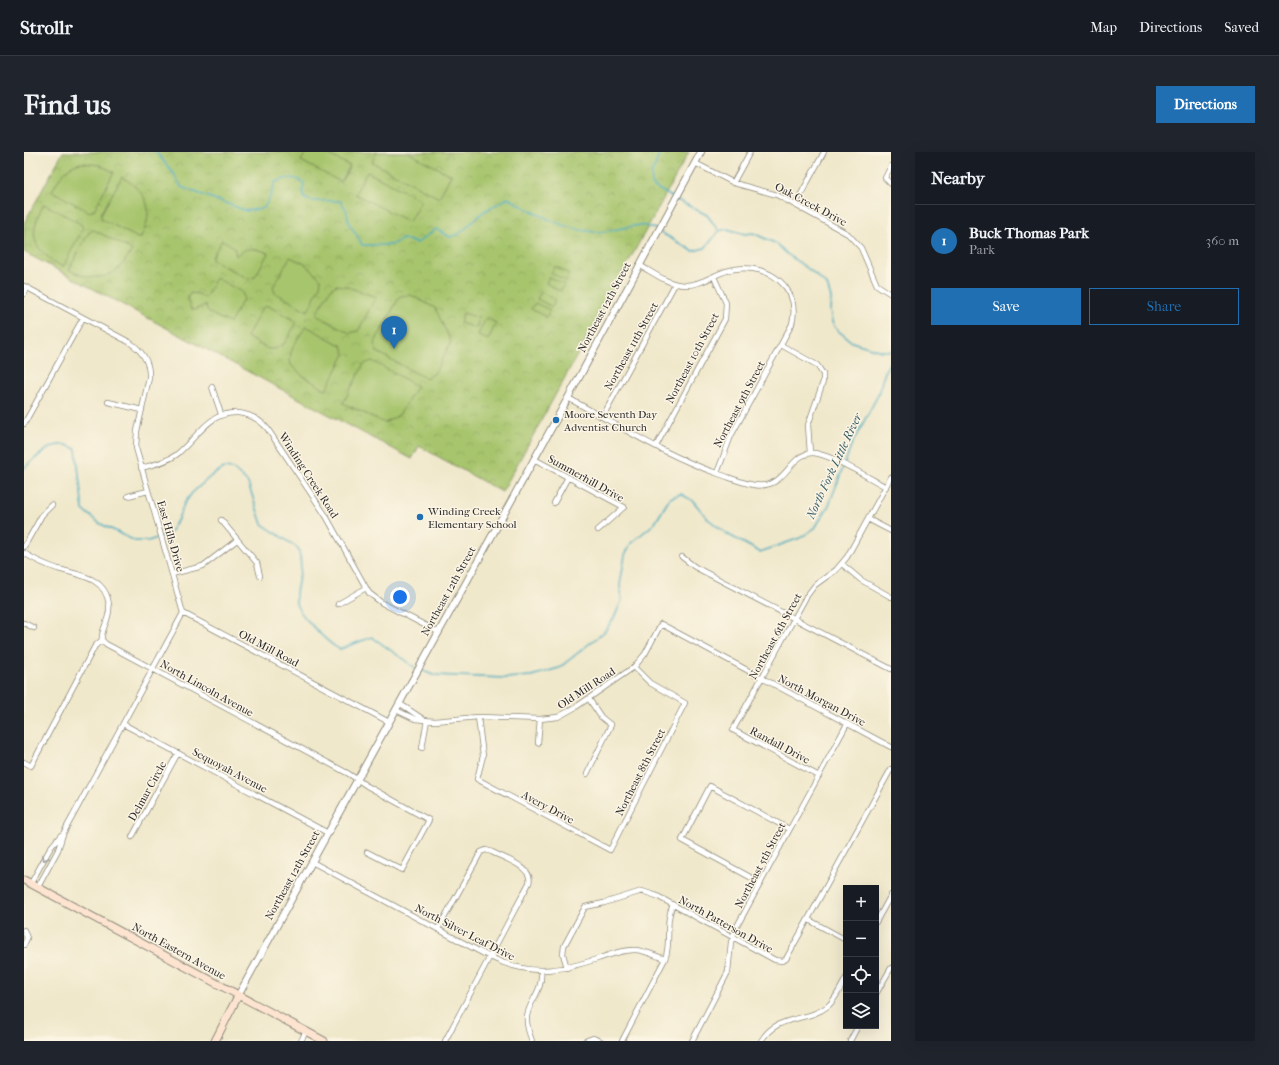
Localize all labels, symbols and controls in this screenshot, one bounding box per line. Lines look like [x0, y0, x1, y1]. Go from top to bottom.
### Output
text: Strollr [20, 17, 73, 39]
text: Map [1090, 19, 1117, 36]
text: Directions [1139, 19, 1202, 36]
text: Saved [1224, 19, 1259, 36]
button: Directions [1156, 86, 1255, 123]
text: Find us [24, 88, 111, 121]
text: Nearby [931, 168, 985, 188]
street label: Oak Creek Drive [773, 180, 849, 229]
text: Buck Thomas Park [969, 224, 1089, 242]
text: 1 [942, 233, 946, 248]
text: 360 m [1206, 233, 1239, 248]
text: Park [969, 242, 995, 257]
street label: Northeast 12th Street [575, 260, 634, 355]
button: Save [931, 288, 1081, 325]
button: Share [1089, 288, 1239, 325]
street label: Northeast 11th Street [602, 300, 661, 393]
street label: Northeast 10th Street [663, 311, 722, 406]
pin: 1 [381, 316, 407, 349]
street label: Northeast 9th Street [711, 358, 768, 450]
place label: Moore Seventh Day Adventist Church [563, 408, 658, 434]
water label: North Fork Little River [803, 409, 865, 522]
marker: Moore Seventh Day Adventist Church [551, 415, 561, 425]
street label: Winding Creek Road [275, 429, 342, 521]
street label: Summerhill Drive [545, 452, 627, 505]
street label: East Hills Drive [154, 499, 187, 574]
place label: Winding Creek Elementary School [427, 505, 517, 531]
marker: Winding Creek Elementary School [415, 512, 425, 522]
street label: Northeast 12th Street [418, 544, 478, 638]
your location [390, 587, 410, 607]
street label: Northeast 6th Street [746, 591, 805, 682]
street label: Old Mill Road [236, 627, 302, 670]
street label: North Lincoln Avenue [158, 657, 256, 720]
street label: Old Mill Road [555, 664, 618, 712]
street label: North Morgan Drive [776, 672, 868, 729]
street label: Randall Drive [748, 724, 812, 767]
street label: Northeast 8th Street [613, 726, 668, 818]
street label: Sequoyah Avenue [190, 745, 270, 796]
street label: Delmar Circle [126, 759, 170, 823]
street label: Avery Drive [518, 788, 577, 827]
street label: Northeast 5th Street [732, 820, 789, 910]
street label: Northeast 12th Street [262, 828, 322, 922]
one-way arrow [43, 854, 50, 861]
map controls [843, 885, 879, 1029]
button: + [843, 885, 879, 921]
street label: North Patterson Drive [676, 893, 776, 956]
street label: North Silver Leaf Drive [413, 902, 517, 964]
street label: North Eastern Avenue [130, 920, 228, 983]
button: − [843, 921, 879, 957]
button: locate [843, 957, 879, 993]
button: layers [843, 993, 879, 1029]

